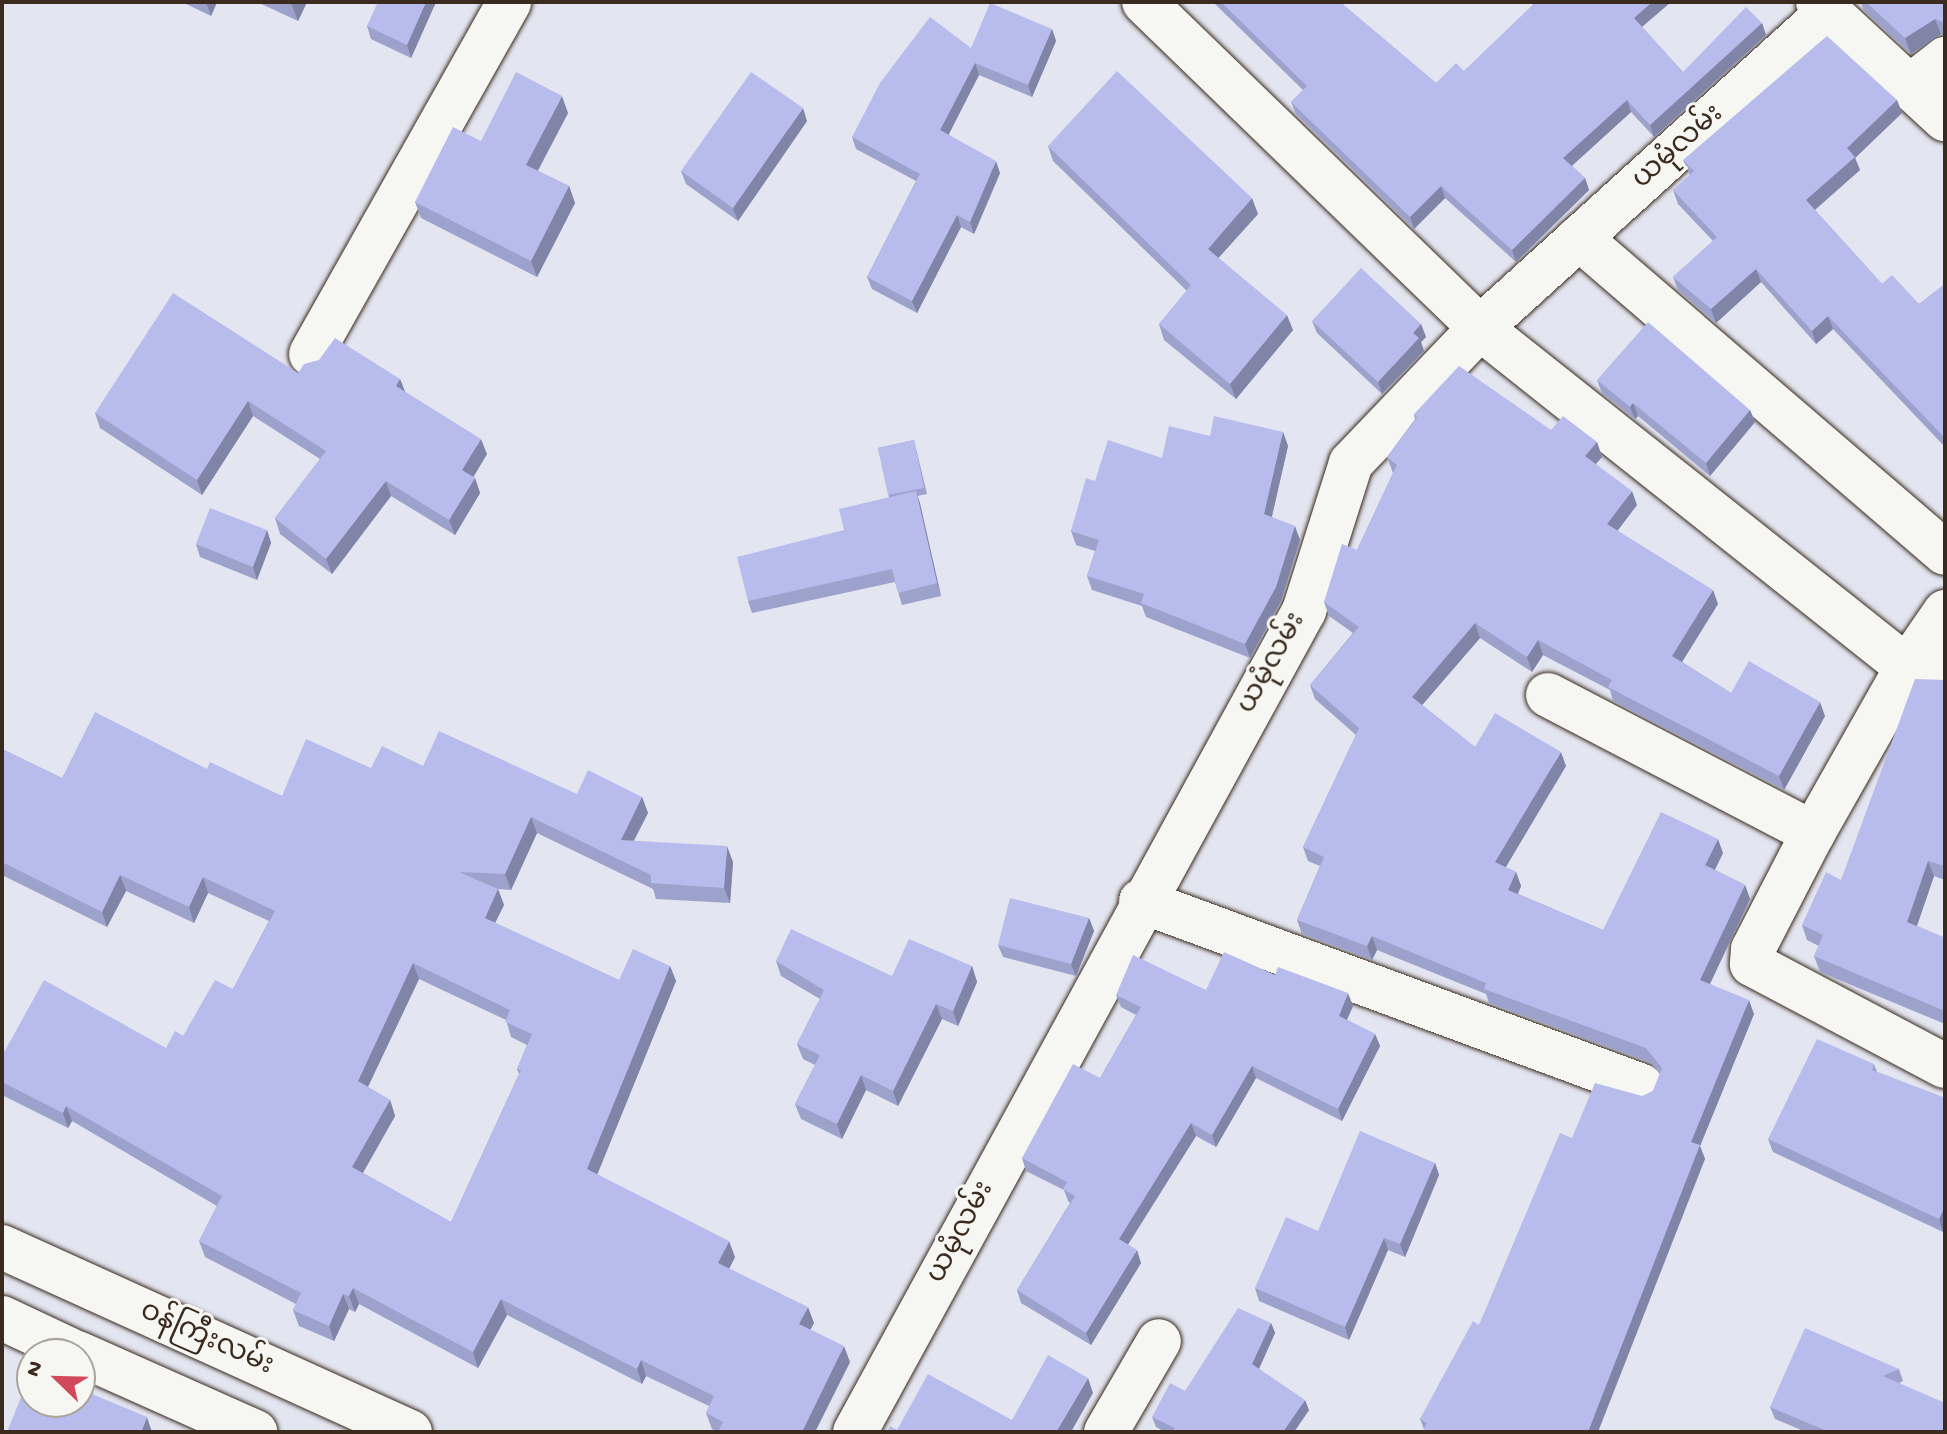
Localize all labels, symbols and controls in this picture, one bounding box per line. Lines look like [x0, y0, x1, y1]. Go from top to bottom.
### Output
street label: ယမုံလမ်း [1627, 99, 1731, 197]
street label: ယမုံလမ်း [1231, 607, 1315, 721]
street label: ယမုံလမ်း [921, 1176, 1003, 1290]
street label: ဝန်ကြီးလမ်း [134, 1296, 278, 1384]
north arrow [16, 1338, 96, 1418]
text: N [21, 1358, 51, 1381]

